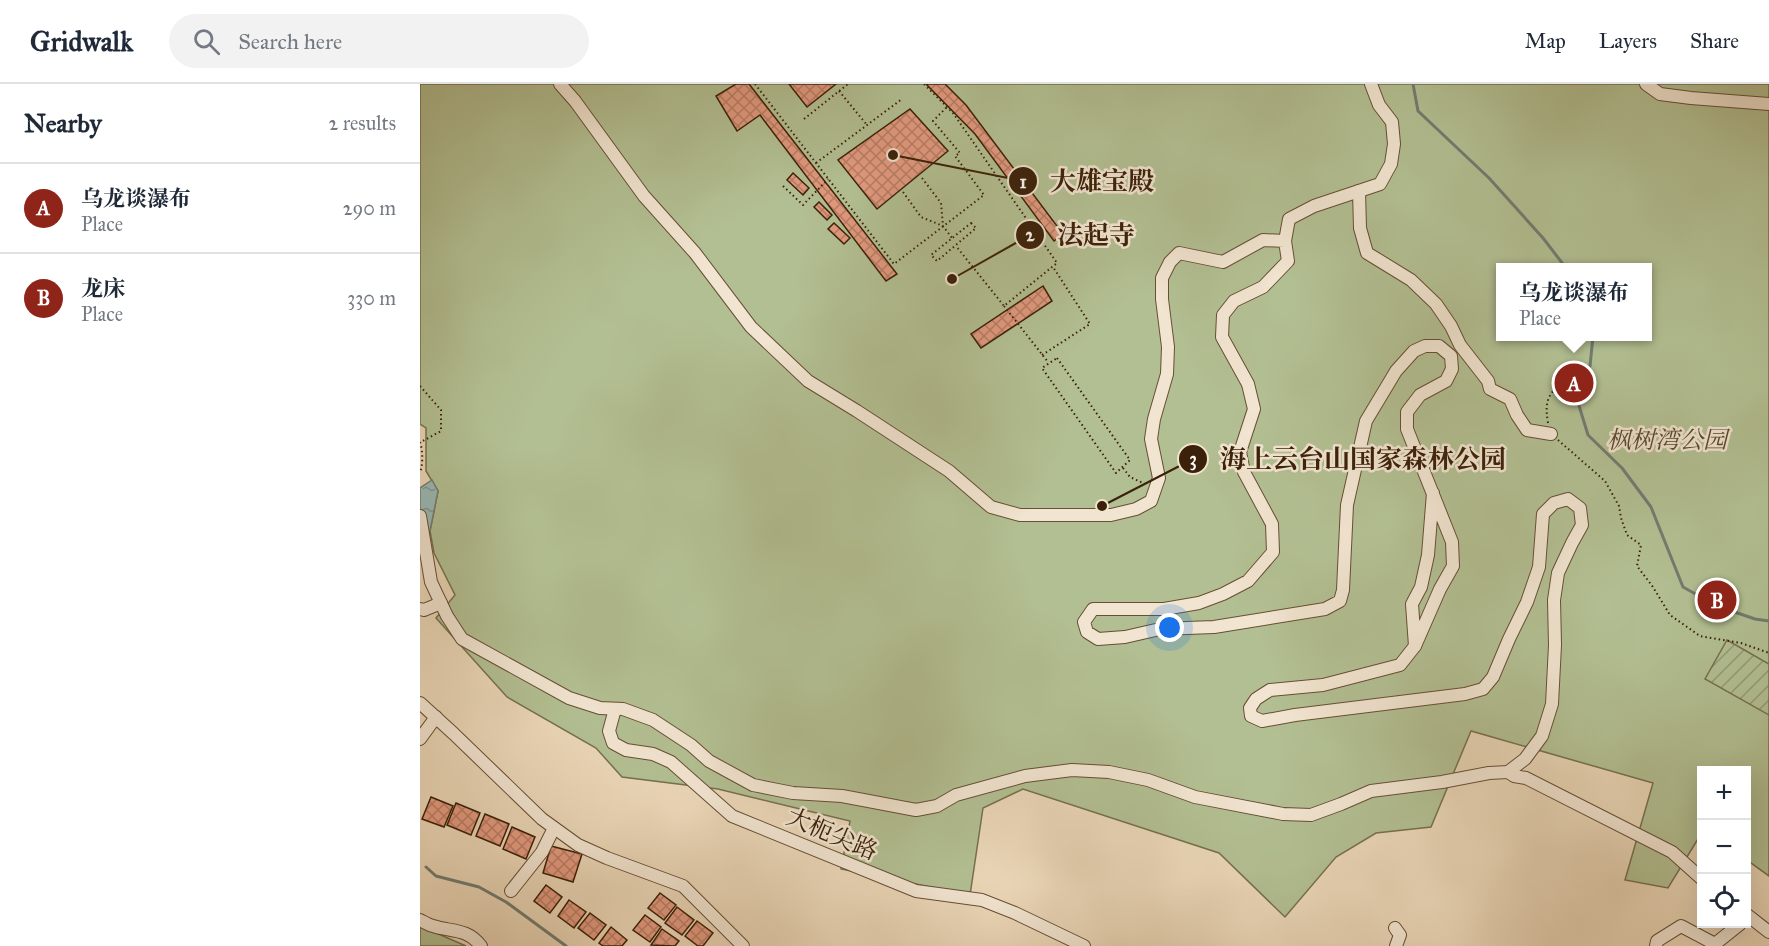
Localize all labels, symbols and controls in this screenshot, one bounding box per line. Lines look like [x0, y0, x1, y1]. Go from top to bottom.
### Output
search box [169, 14, 589, 68]
text: Gridwalk [30, 24, 133, 59]
icon: search [190, 25, 223, 58]
text: Search here [238, 28, 342, 55]
text: Map [1525, 28, 1566, 54]
text: Layers [1599, 28, 1657, 54]
text: Share [1690, 28, 1739, 54]
text: Nearby [24, 107, 102, 139]
text: 2 results [328, 111, 396, 135]
callout: 大雄宝殿 [1008, 159, 1166, 203]
text: 大雄宝殿 [1050, 165, 1154, 197]
text: 1 [1019, 171, 1027, 193]
text: 乌龙谈瀑布 [81, 185, 191, 212]
text: A [37, 196, 50, 220]
text: 290 m [343, 196, 396, 220]
text: Place [81, 212, 123, 236]
callout: 法起寺 [1015, 213, 1147, 257]
text: 法起寺 [1057, 219, 1135, 251]
text: 2 [1026, 224, 1036, 246]
popup [1496, 263, 1652, 341]
text: 龙床 [81, 275, 125, 302]
text: 乌龙谈瀑布 [1519, 279, 1629, 306]
text: B [37, 286, 50, 310]
text: 330 m [347, 286, 396, 310]
text: Place [81, 302, 123, 326]
text: Place [1519, 306, 1561, 330]
pin: A [1554, 360, 1594, 406]
park label: 枫树湾公园 [1607, 425, 1731, 455]
callout: 海上云台山国家森林公园 [1178, 437, 1518, 481]
text: 海上云台山国家森林公园 [1220, 443, 1506, 475]
text: 3 [1189, 448, 1197, 471]
pin: B [1698, 578, 1736, 622]
your location [1155, 613, 1184, 642]
map controls [1697, 766, 1751, 928]
button: + [1697, 766, 1751, 820]
street label: 大枙尖路 [782, 801, 882, 867]
button: − [1697, 820, 1751, 874]
button: locate [1697, 874, 1751, 928]

